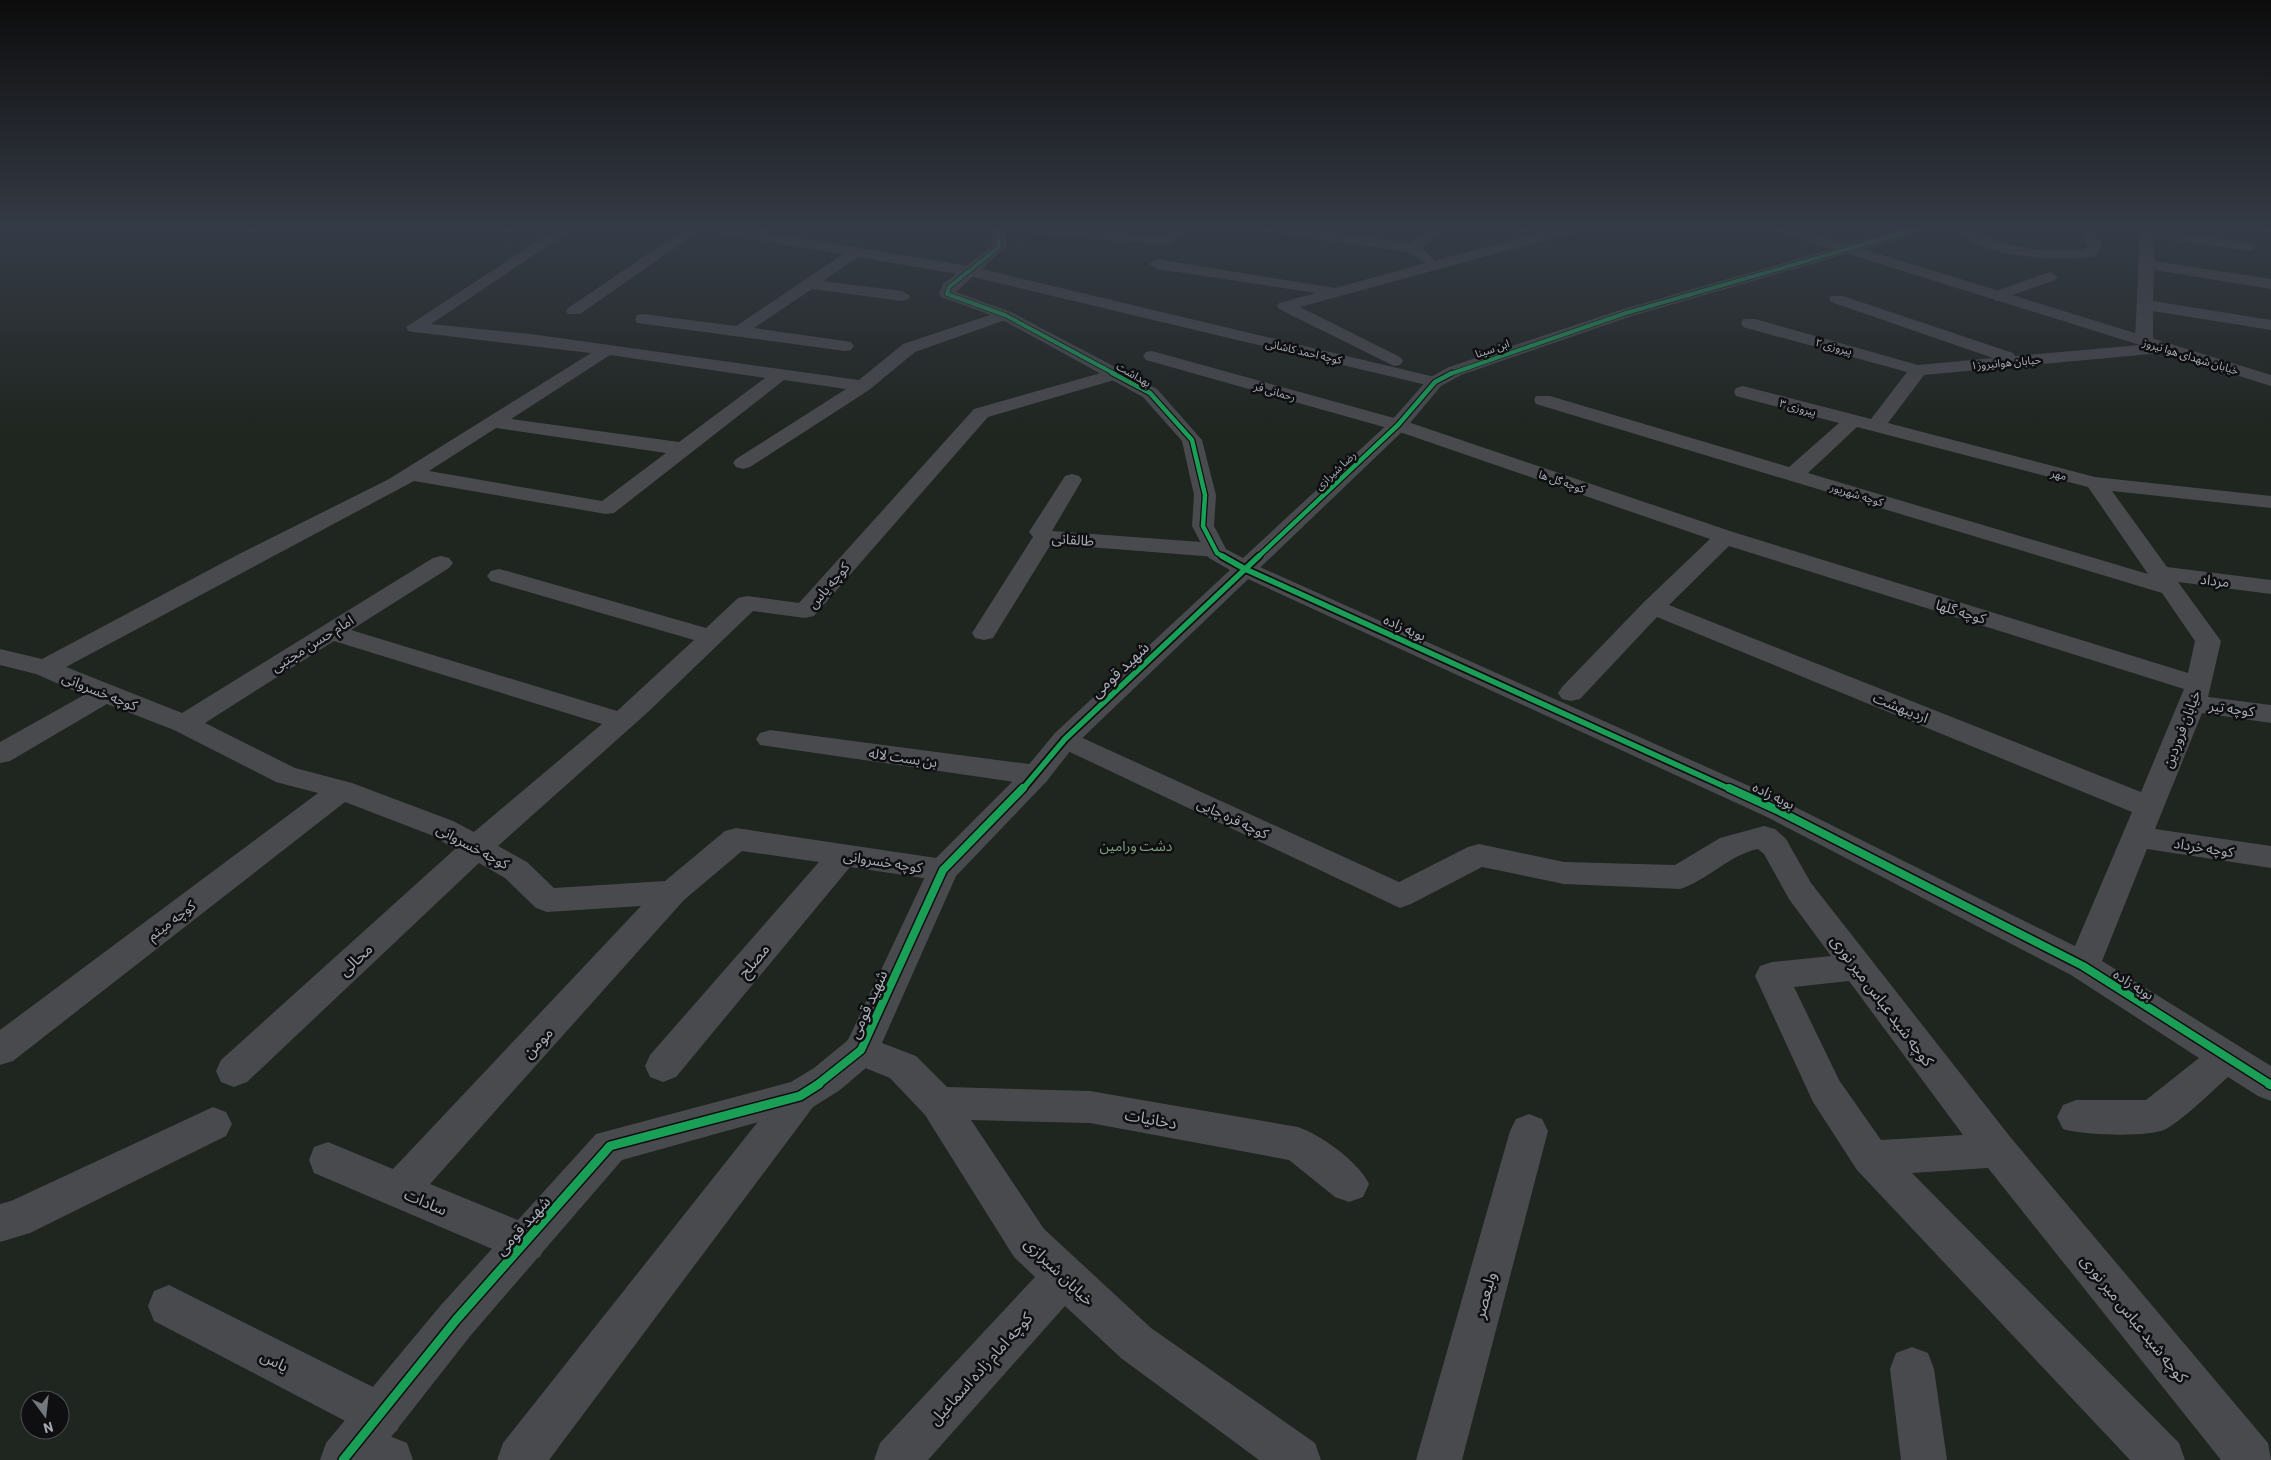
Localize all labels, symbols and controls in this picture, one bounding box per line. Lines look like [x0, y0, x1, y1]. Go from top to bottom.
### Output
street label: پیروزی ۲ [1814, 335, 1854, 359]
street label: خیابان شهدای هوا نیروز [2140, 335, 2241, 378]
street label: کوچه احمد کاشانی [1264, 336, 1344, 368]
street label: ابن سینا [1473, 336, 1511, 361]
street label: حیابان هوانیروز۱ [1970, 352, 2042, 373]
street label: بهداشت [1114, 359, 1154, 390]
street label: رحمانی فر [1252, 379, 1297, 404]
street label: پیروزی ۳ [1778, 396, 1818, 420]
street label: رضا شیرازی [1312, 448, 1359, 493]
street label: مهر [2049, 466, 2068, 483]
street label: کوچه گل ها [1537, 467, 1587, 497]
street label: کوچه شهریور [1827, 480, 1885, 510]
street label: طالقانی [1051, 529, 1095, 550]
street label: کوچه یاس [803, 558, 854, 613]
street label: مرداد [2199, 570, 2231, 591]
street label: کوچه گلها [1933, 595, 1988, 629]
street label: بویه زاده [1381, 610, 1429, 645]
street label: امام حسن مجتبی [268, 611, 358, 678]
street label: شهید قومی [1086, 637, 1153, 702]
street label: کوچه خسروانی [59, 668, 140, 716]
street label: اردیبهشت [1871, 688, 1931, 727]
street label: خیابان فروردین [2158, 688, 2204, 771]
street label: کوچه تیر [2207, 696, 2256, 722]
street label: بن بست لاله [867, 744, 939, 771]
street label: بویه زاده [1750, 778, 1798, 813]
street label: کوچه قره چایی [1194, 794, 1272, 844]
street label: کوچه خسروانی [433, 820, 512, 874]
street label: کوچه خرداد [2173, 834, 2235, 862]
park label: دشت ورامین [1100, 837, 1173, 855]
street label: کوچه خسروانی [842, 846, 924, 878]
street label: کوچه میثم [144, 896, 200, 946]
street label: کوچه شید عباس میر نوری [1826, 931, 1939, 1071]
street label: محالی [334, 939, 376, 980]
street label: مصلح [733, 939, 776, 984]
street label: بویه زاده [2110, 965, 2158, 1004]
street label: شهید قومی [843, 967, 891, 1042]
street label: مومن [518, 1022, 557, 1062]
street label: دخانیات [1123, 1104, 1179, 1132]
street label: سادات [402, 1184, 450, 1218]
street label: شهید قومی [490, 1191, 554, 1259]
street label: خیابان شیرازی [1021, 1233, 1099, 1310]
street label: کوچه شید عباس میر نوری [2076, 1250, 2193, 1387]
street label: ولیعصر [1468, 1270, 1500, 1321]
street label: کوچه امام زاده اسماعیل [924, 1308, 1039, 1431]
street label: یاس [257, 1345, 292, 1376]
north arrow [20, 1390, 70, 1440]
text: N [42, 1419, 55, 1437]

